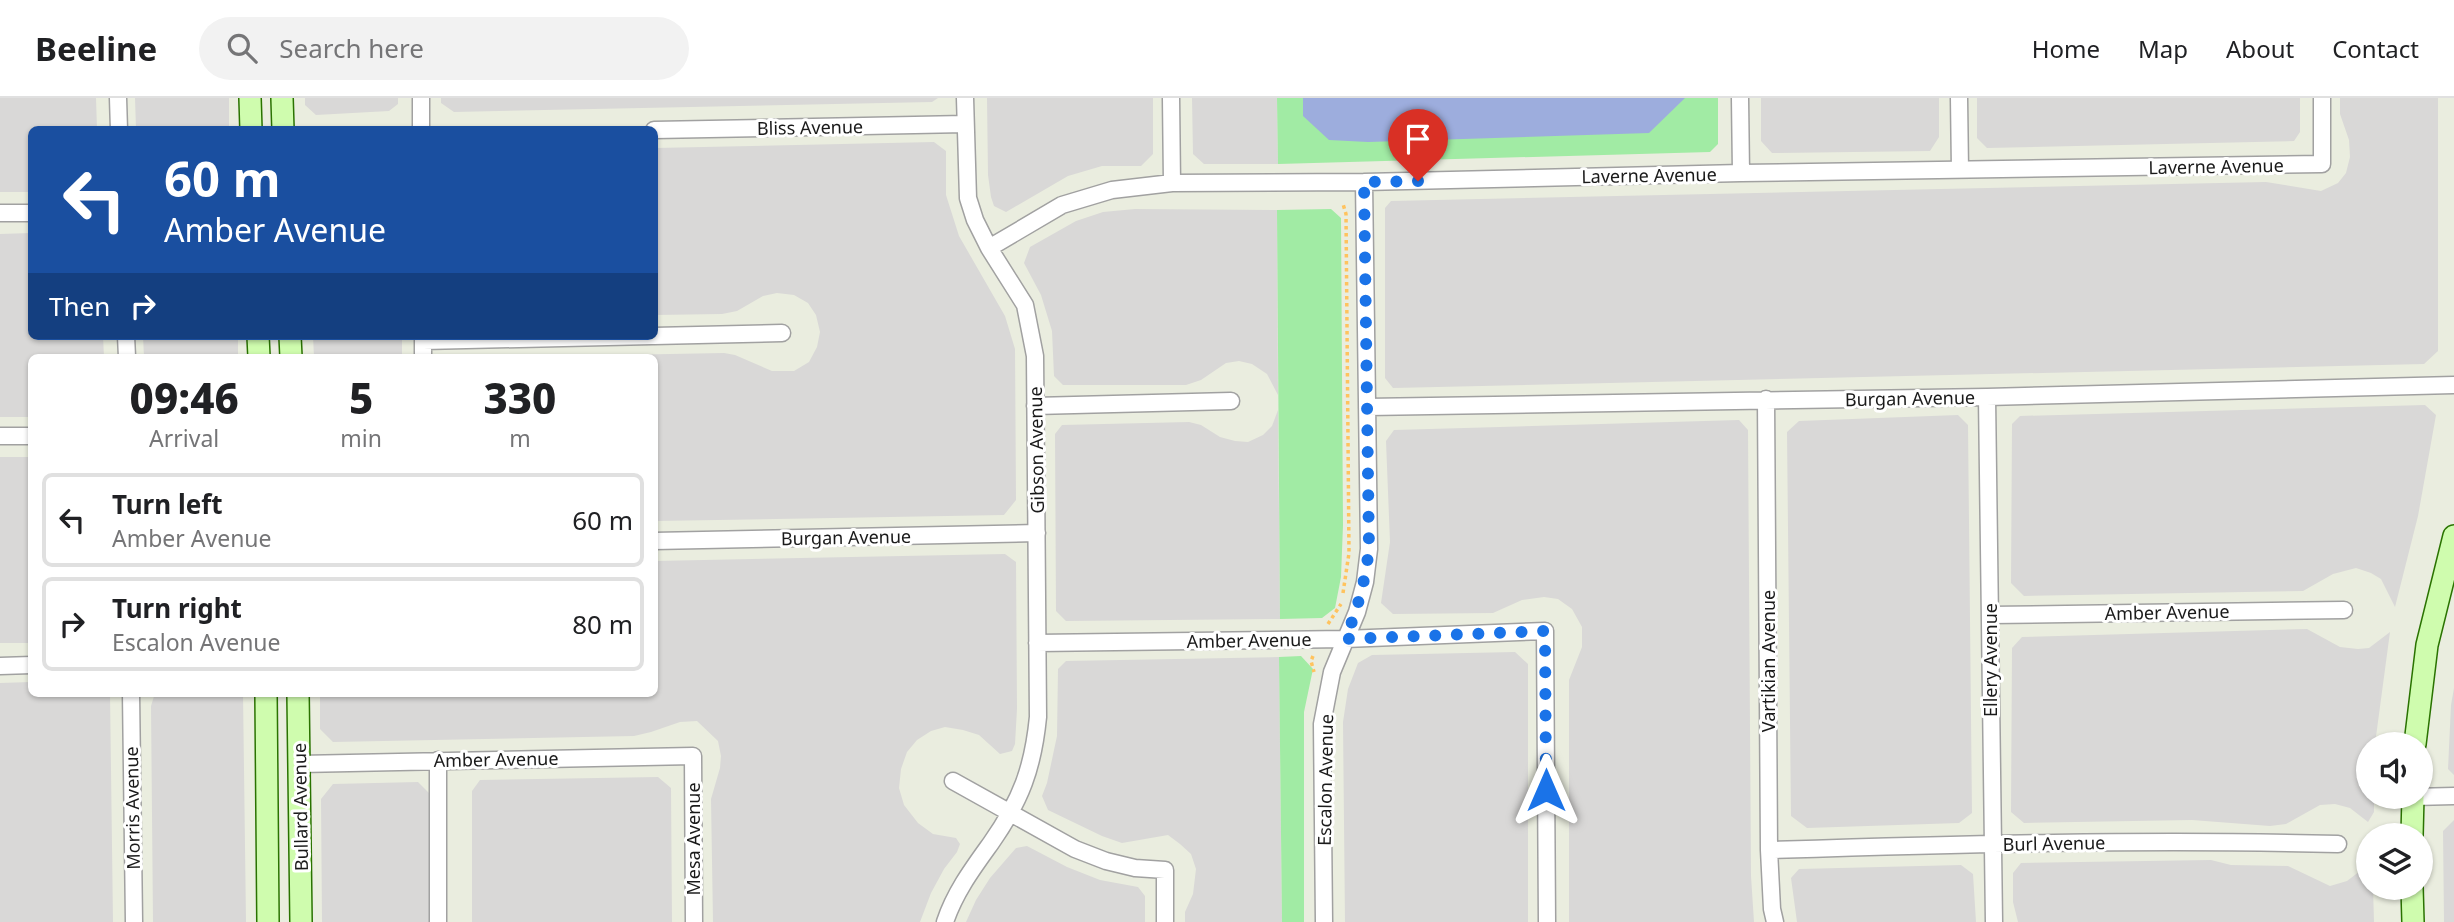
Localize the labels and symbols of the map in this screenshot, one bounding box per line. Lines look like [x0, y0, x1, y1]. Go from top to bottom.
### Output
pin [1388, 109, 1448, 181]
street label: Bliss Avenue [757, 114, 863, 140]
street label: Laverne Avenue [2148, 153, 2284, 179]
street label: Laverne Avenue [1581, 162, 1717, 188]
street label: Burgan Avenue [1845, 385, 1975, 411]
street label: Gibson Avenue [1023, 386, 1049, 514]
street label: Burgan Avenue [781, 524, 911, 550]
street label: Vartikian Avenue [1756, 590, 1780, 732]
street label: Amber Avenue [2104, 599, 2230, 625]
street label: Ellery Avenue [1978, 603, 2002, 717]
street label: Amber Avenue [1186, 627, 1312, 653]
street label: Escalon Avenue [1312, 714, 1338, 846]
street label: Bullard Avenue [287, 743, 313, 871]
street label: Morris Avenue [119, 746, 145, 870]
street label: Amber Avenue [433, 746, 559, 772]
position arrow [1509, 753, 1583, 827]
street label: Mesa Avenue [681, 782, 705, 896]
street label: Burl Avenue [2002, 830, 2106, 856]

